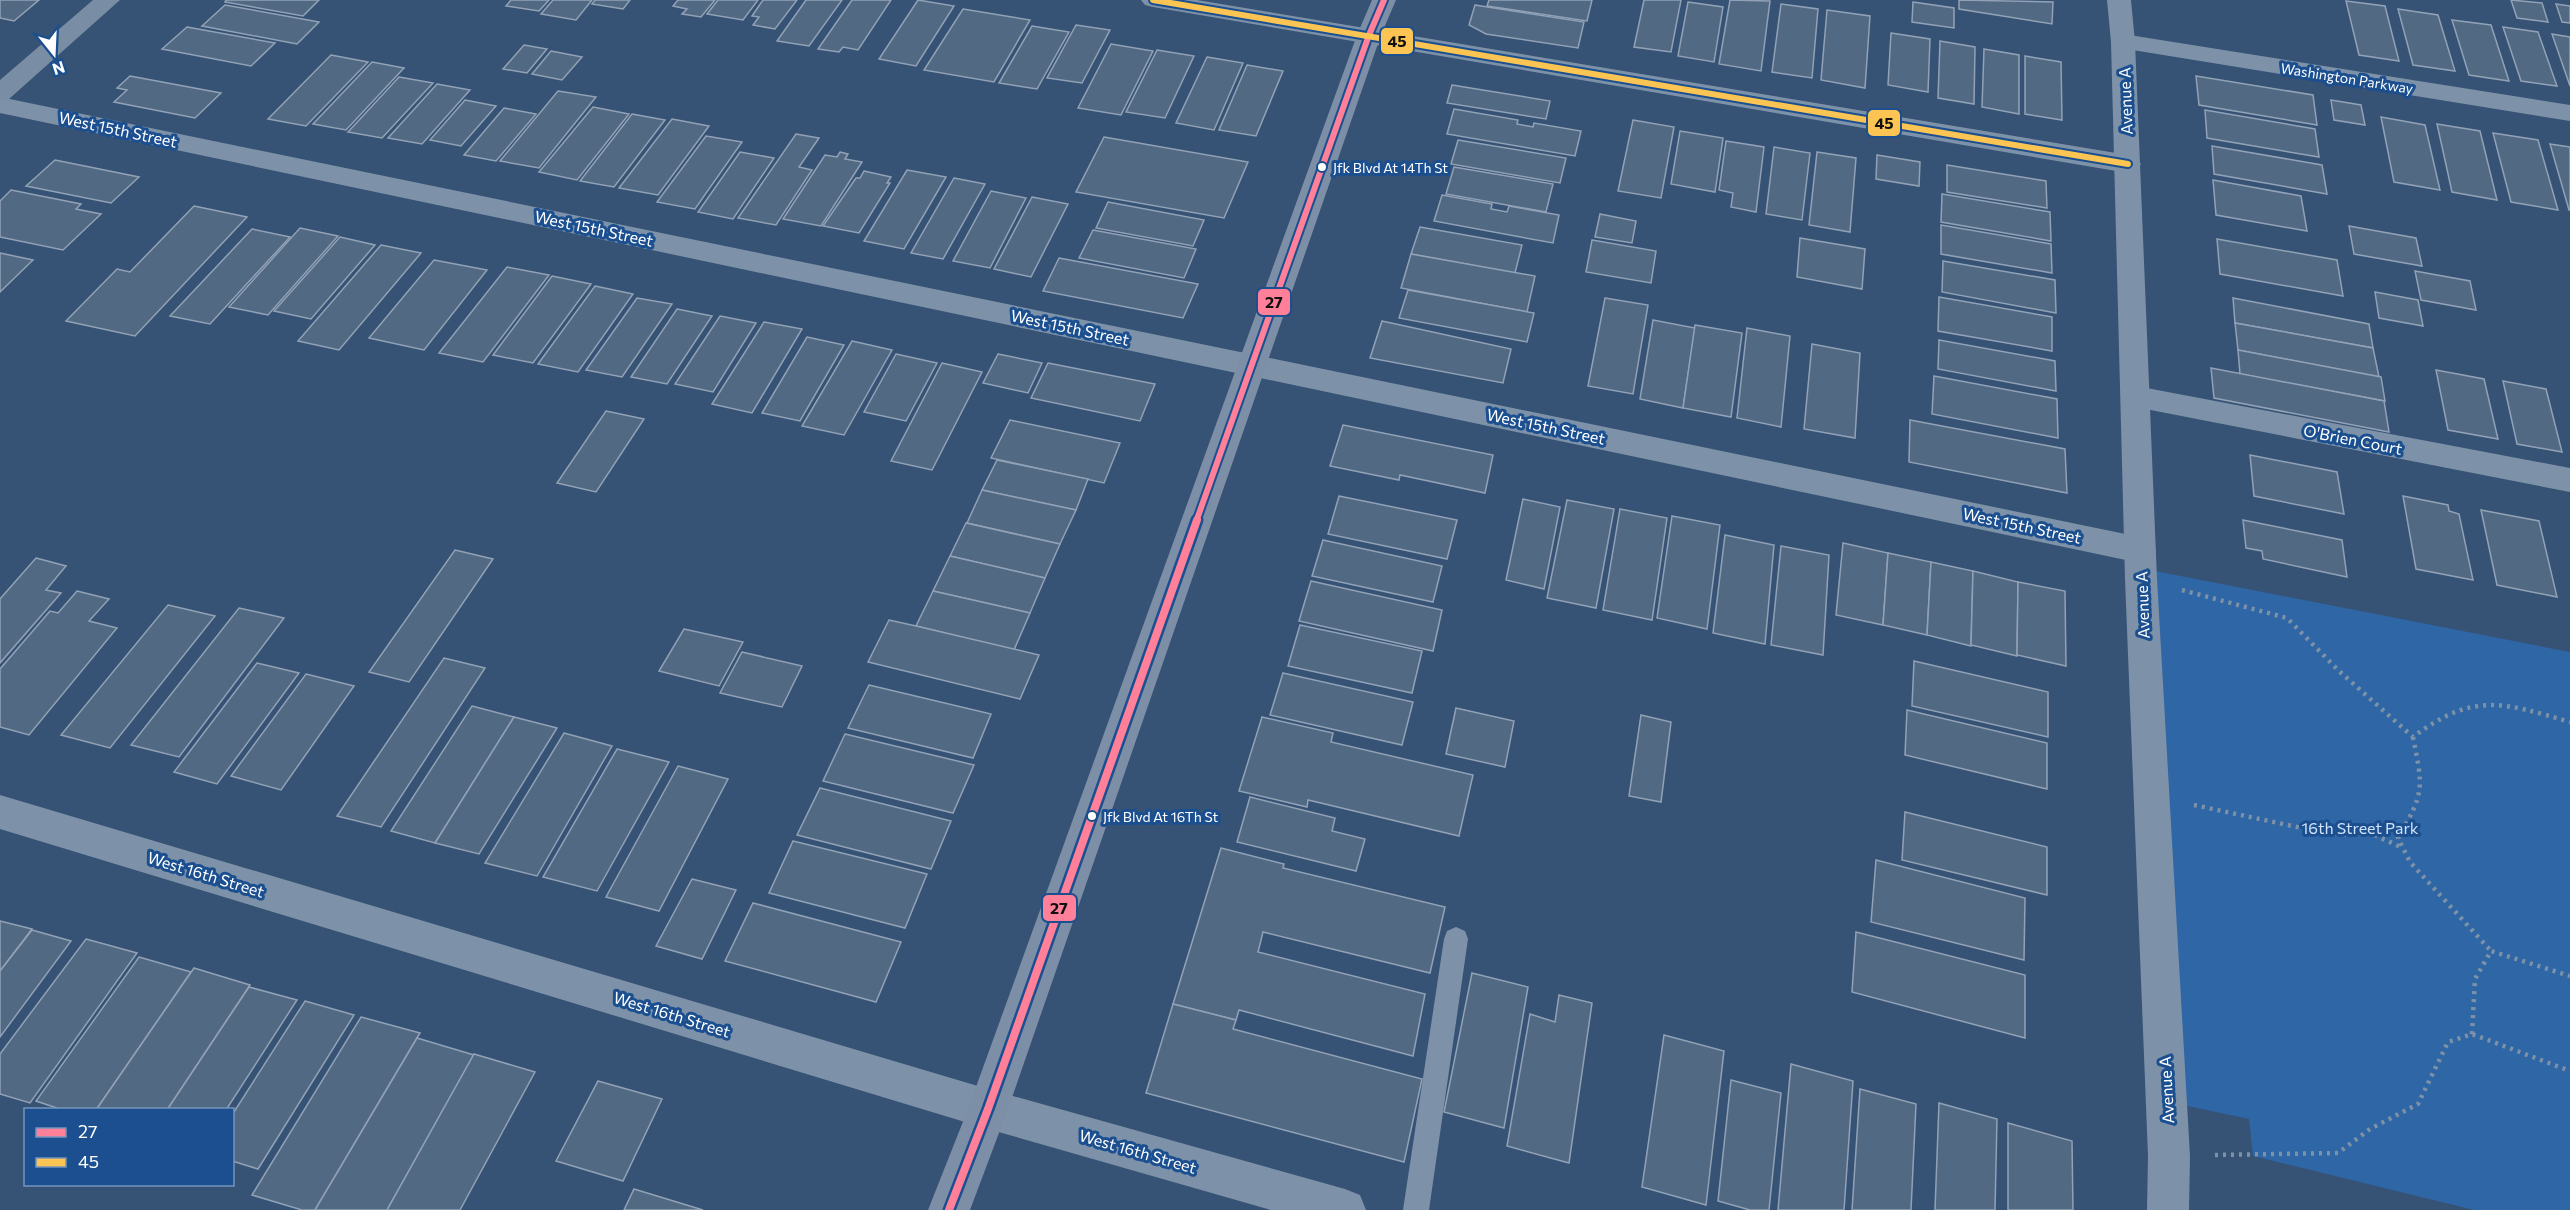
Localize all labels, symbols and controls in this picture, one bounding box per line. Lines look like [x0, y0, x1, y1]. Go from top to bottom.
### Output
north arrow [24, 24, 84, 84]
line badge: 45 [1380, 27, 1414, 55]
text: 45 [1387, 31, 1407, 50]
text: N [50, 58, 67, 80]
street label: Washington Parkway [2280, 59, 2414, 97]
street label: Avenue A [2114, 67, 2136, 135]
street label: West 15th Street [57, 107, 179, 151]
line badge: 45 [1867, 109, 1901, 137]
text: 45 [1874, 113, 1894, 132]
place label: Jfk Blvd At 14Th St [1333, 159, 1448, 176]
marker: Jfk Blvd At 14Th St [1316, 161, 1328, 173]
street label: West 15th Street [533, 206, 655, 250]
line badge: 27 [1257, 288, 1291, 316]
text: 27 [1265, 292, 1283, 311]
street label: West 15th Street [1009, 305, 1131, 349]
street label: West 15th Street [1485, 404, 1607, 448]
street label: O'Brien Court [2302, 420, 2404, 458]
street label: West 15th Street [1961, 503, 2083, 547]
street label: Avenue A [2131, 571, 2153, 639]
place label: Jfk Blvd At 16Th St [1103, 808, 1218, 825]
marker: Jfk Blvd At 16Th St [1086, 810, 1098, 822]
park label: 16th Street Park [2301, 818, 2419, 837]
street label: West 16th Street [145, 847, 267, 901]
line badge: 27 [1042, 894, 1077, 922]
text: 27 [1050, 898, 1068, 917]
street label: West 16th Street [611, 987, 733, 1041]
street label: Avenue A [2155, 1056, 2177, 1124]
legend [24, 1108, 234, 1186]
text: 27 [78, 1120, 97, 1142]
street label: West 16th Street [1077, 1125, 1199, 1177]
text: 45 [78, 1150, 99, 1172]

